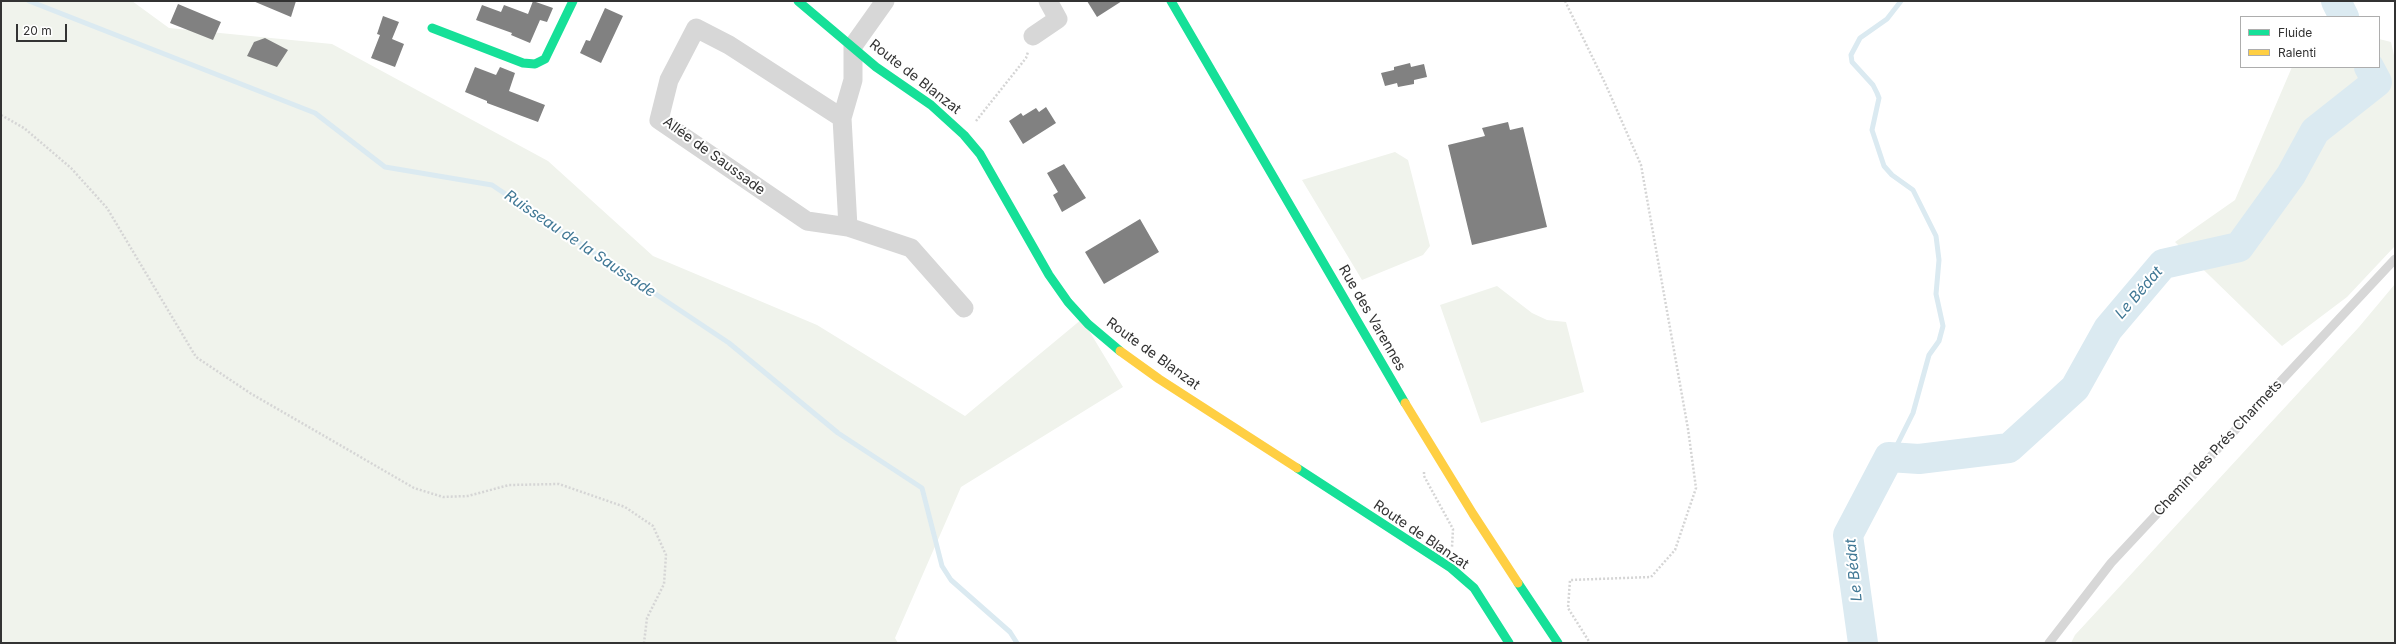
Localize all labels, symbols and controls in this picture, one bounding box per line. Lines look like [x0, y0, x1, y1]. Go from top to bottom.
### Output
scale bar [18, 16, 69, 42]
legend [2240, 16, 2380, 68]
text: 20 m [23, 23, 52, 38]
text: Fluide [2278, 25, 2312, 40]
street label: Route de Blanzat [866, 36, 964, 118]
text: Ralenti [2278, 45, 2316, 60]
street label: Allée de Saussade [660, 113, 768, 199]
water label: Ruisseau de la Saussade [501, 187, 659, 301]
street label: Rue des Varennes [1335, 262, 1409, 374]
water label: Le Bédat [2112, 263, 2166, 323]
street label: Route de Blanzat [1103, 314, 1203, 394]
street label: Chemin des Prés Charmets [2150, 376, 2286, 520]
street label: Route de Blanzat [1370, 497, 1472, 573]
water label: Le Bédat [1842, 538, 1866, 602]

